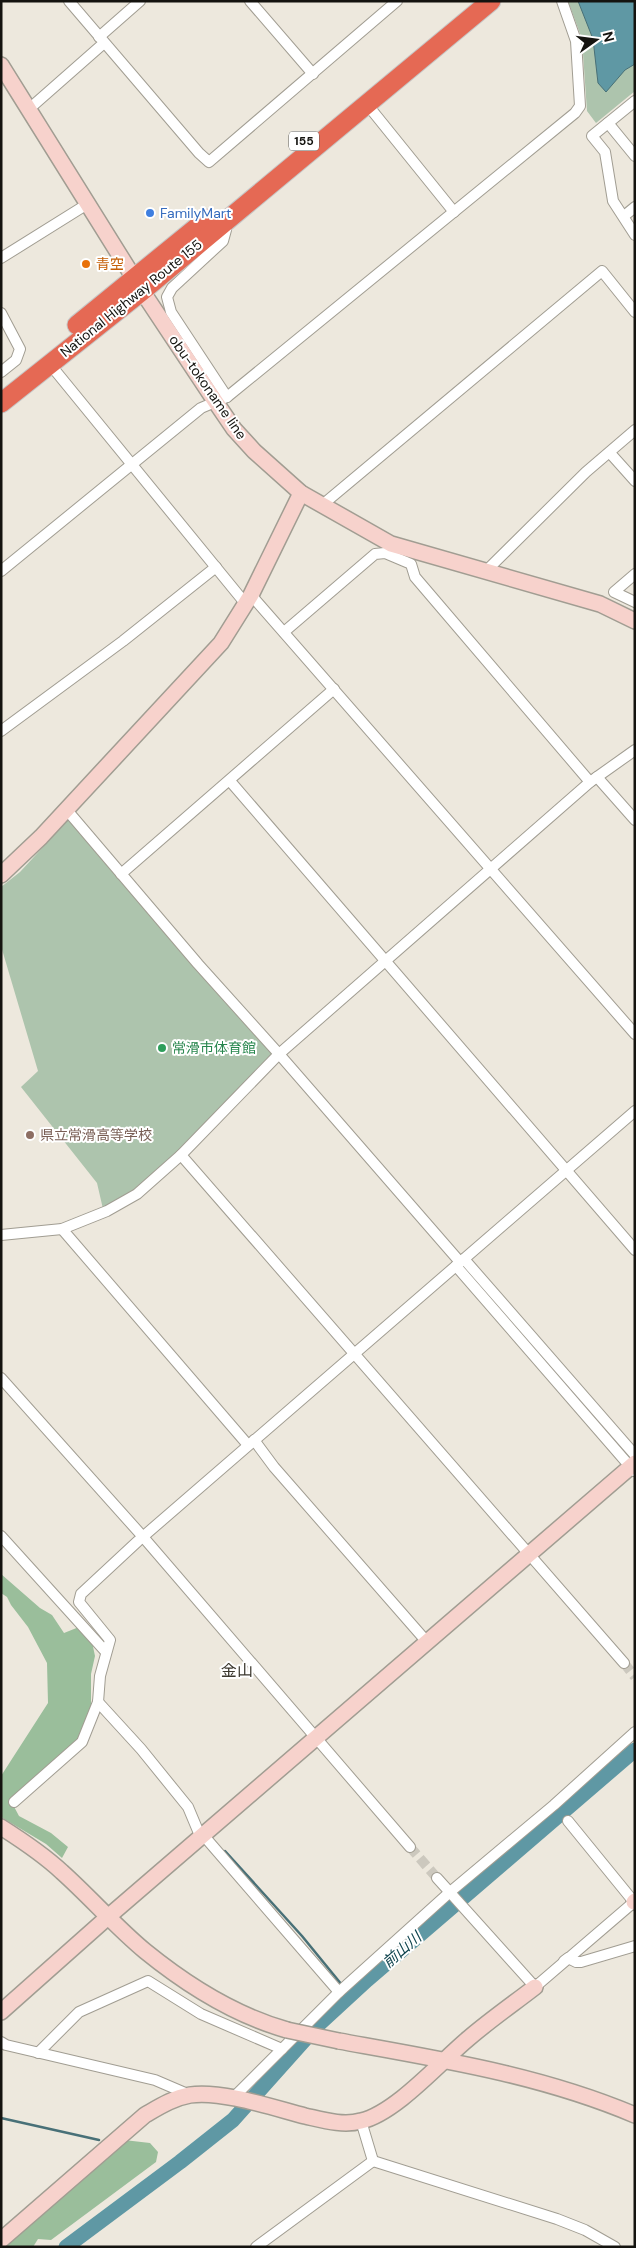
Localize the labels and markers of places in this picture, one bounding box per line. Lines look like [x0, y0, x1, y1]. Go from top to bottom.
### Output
place label: FamilyMart [160, 204, 231, 222]
marker: FamilyMart [144, 207, 156, 219]
place label: 青空 [96, 255, 124, 273]
marker: 青空 [80, 258, 92, 270]
place label: 常滑市体育館 [172, 1039, 256, 1057]
marker: 常滑市体育館 [156, 1042, 168, 1054]
place label: 県立常滑高等学校 [40, 1126, 152, 1144]
marker: 県立常滑高等学校 [24, 1129, 36, 1141]

